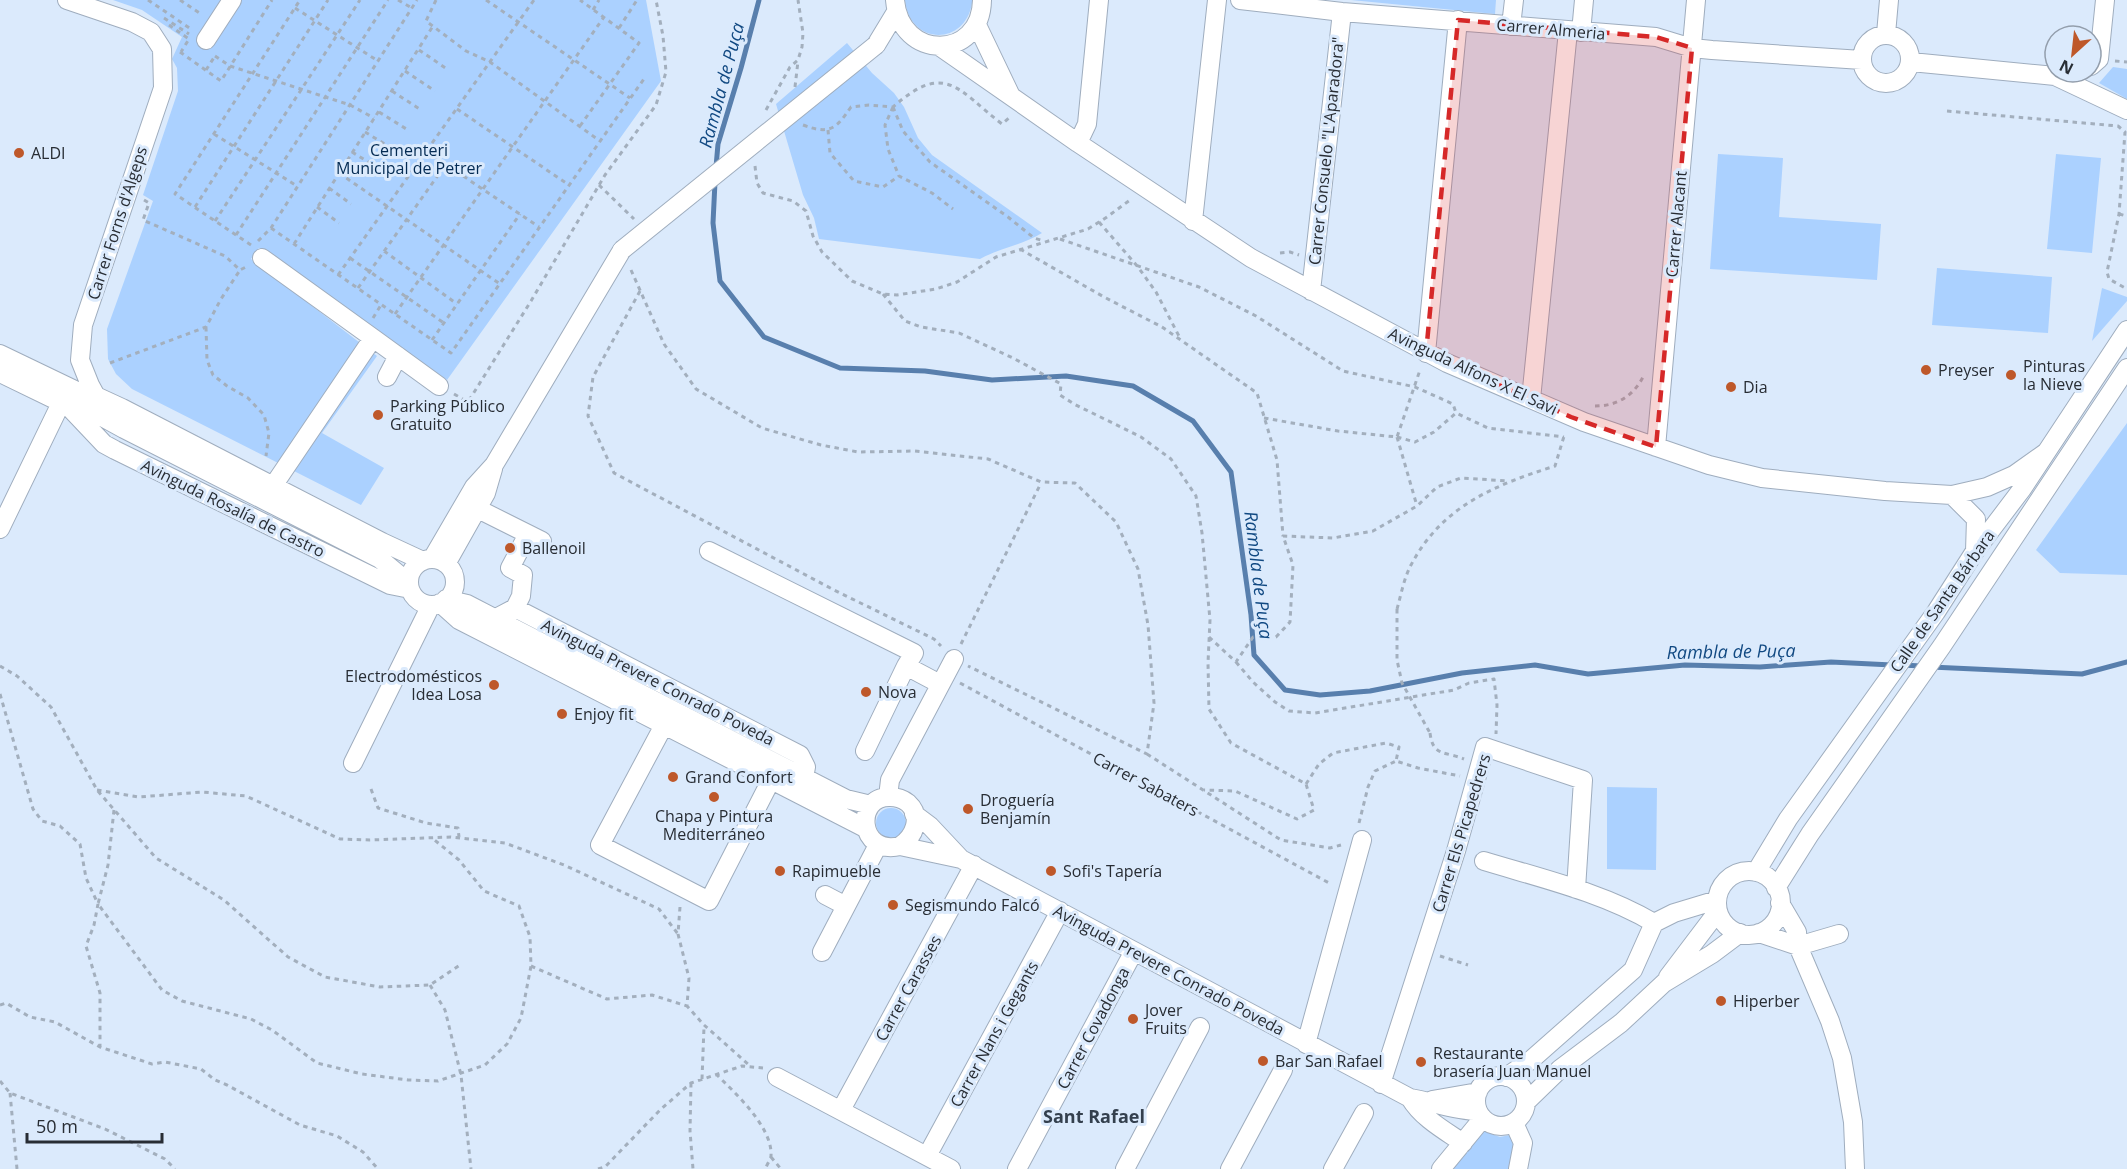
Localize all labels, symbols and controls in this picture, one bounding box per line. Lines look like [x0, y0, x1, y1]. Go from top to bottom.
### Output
street label: Carrer Almeria [1496, 13, 1606, 45]
water label: Rambla de Puça [693, 20, 749, 150]
north arrow [2043, 24, 2103, 84]
street label: Carrer Consuelo "L'Aparadora" [1303, 36, 1349, 266]
text: N [2055, 55, 2077, 80]
park label: Cementeri Municipal de Petrer [336, 139, 482, 179]
place label: ALDI [31, 142, 66, 164]
street label: Carrer Forns d'Algeps [82, 143, 152, 303]
marker: ALDI [12, 146, 26, 160]
street label: Carrer Alacant [1660, 170, 1692, 278]
street label: Avinguda Alfons X El Savi [1385, 322, 1561, 420]
place label: Pinturas la Nieve [2023, 355, 2085, 395]
place label: Preyser [1938, 359, 1995, 381]
marker: Preyser [1919, 363, 1933, 377]
marker: Pinturas la Nieve [2004, 368, 2018, 382]
place label: Dia [1743, 376, 1768, 398]
marker: Dia [1724, 380, 1738, 394]
place label: Parking Público Gratuito [390, 395, 505, 435]
marker: Parking Público Gratuito [371, 408, 385, 422]
street label: Avinguda Rosalía de Castro [137, 454, 329, 562]
water label: Rambla de Puça [1239, 510, 1279, 640]
street label: Calle de Santa Bárbara [1884, 525, 2000, 677]
place label: Ballenoil [522, 537, 586, 559]
marker: Ballenoil [503, 541, 517, 555]
street label: Avinguda Prevere Conrado Poveda [538, 614, 778, 750]
water label: Rambla de Puça [1666, 638, 1796, 664]
place label: Electrodomésticos Idea Losa [345, 665, 482, 705]
marker: Electrodomésticos Idea Losa [487, 678, 501, 692]
place label: Nova [878, 681, 917, 703]
marker: Nova [859, 685, 873, 699]
place label: Enjoy fit [574, 703, 634, 725]
marker: Enjoy fit [555, 707, 569, 721]
street label: Carrer Sabaters [1089, 747, 1203, 821]
street label: Carrer Els Picapedrers [1426, 751, 1496, 915]
place label: Grand Confort [685, 766, 793, 788]
marker: Grand Confort [666, 770, 680, 784]
place label: Droguería Benjamín [980, 789, 1055, 829]
marker: Chapa y Pintura Mediterráneo [707, 790, 721, 804]
marker: Droguería Benjamín [961, 802, 975, 816]
place label: Chapa y Pintura Mediterráneo [655, 805, 773, 845]
place label: Rapimueble [792, 860, 881, 882]
place label: Sofi's Tapería [1063, 860, 1162, 882]
marker: Rapimueble [773, 864, 787, 878]
marker: Sofi's Tapería [1044, 864, 1058, 878]
place label: Segismundo Falcó [905, 894, 1040, 916]
marker: Segismundo Falcó [886, 898, 900, 912]
street label: Avinguda Prevere Conrado Poveda [1050, 900, 1288, 1040]
street label: Carrer Carasses [870, 931, 946, 1045]
street label: Carrer Nans i Gegants [945, 957, 1043, 1111]
street label: Carrer Covadonga [1052, 963, 1134, 1093]
place label: Hiperber [1733, 990, 1800, 1012]
marker: Hiperber [1714, 994, 1728, 1008]
place label: Jover Fruits [1143, 999, 1187, 1039]
marker: Jover Fruits [1126, 1012, 1140, 1026]
place label: Restaurante brasería Juan Manuel [1433, 1042, 1591, 1082]
place label: Bar San Rafael [1275, 1050, 1383, 1072]
marker: Bar San Rafael [1256, 1054, 1270, 1068]
marker: Restaurante brasería Juan Manuel [1414, 1055, 1428, 1069]
district label: Sant Rafael [1043, 1104, 1145, 1128]
scale bar [27, 1106, 162, 1144]
text: 50 m [36, 1114, 78, 1138]

